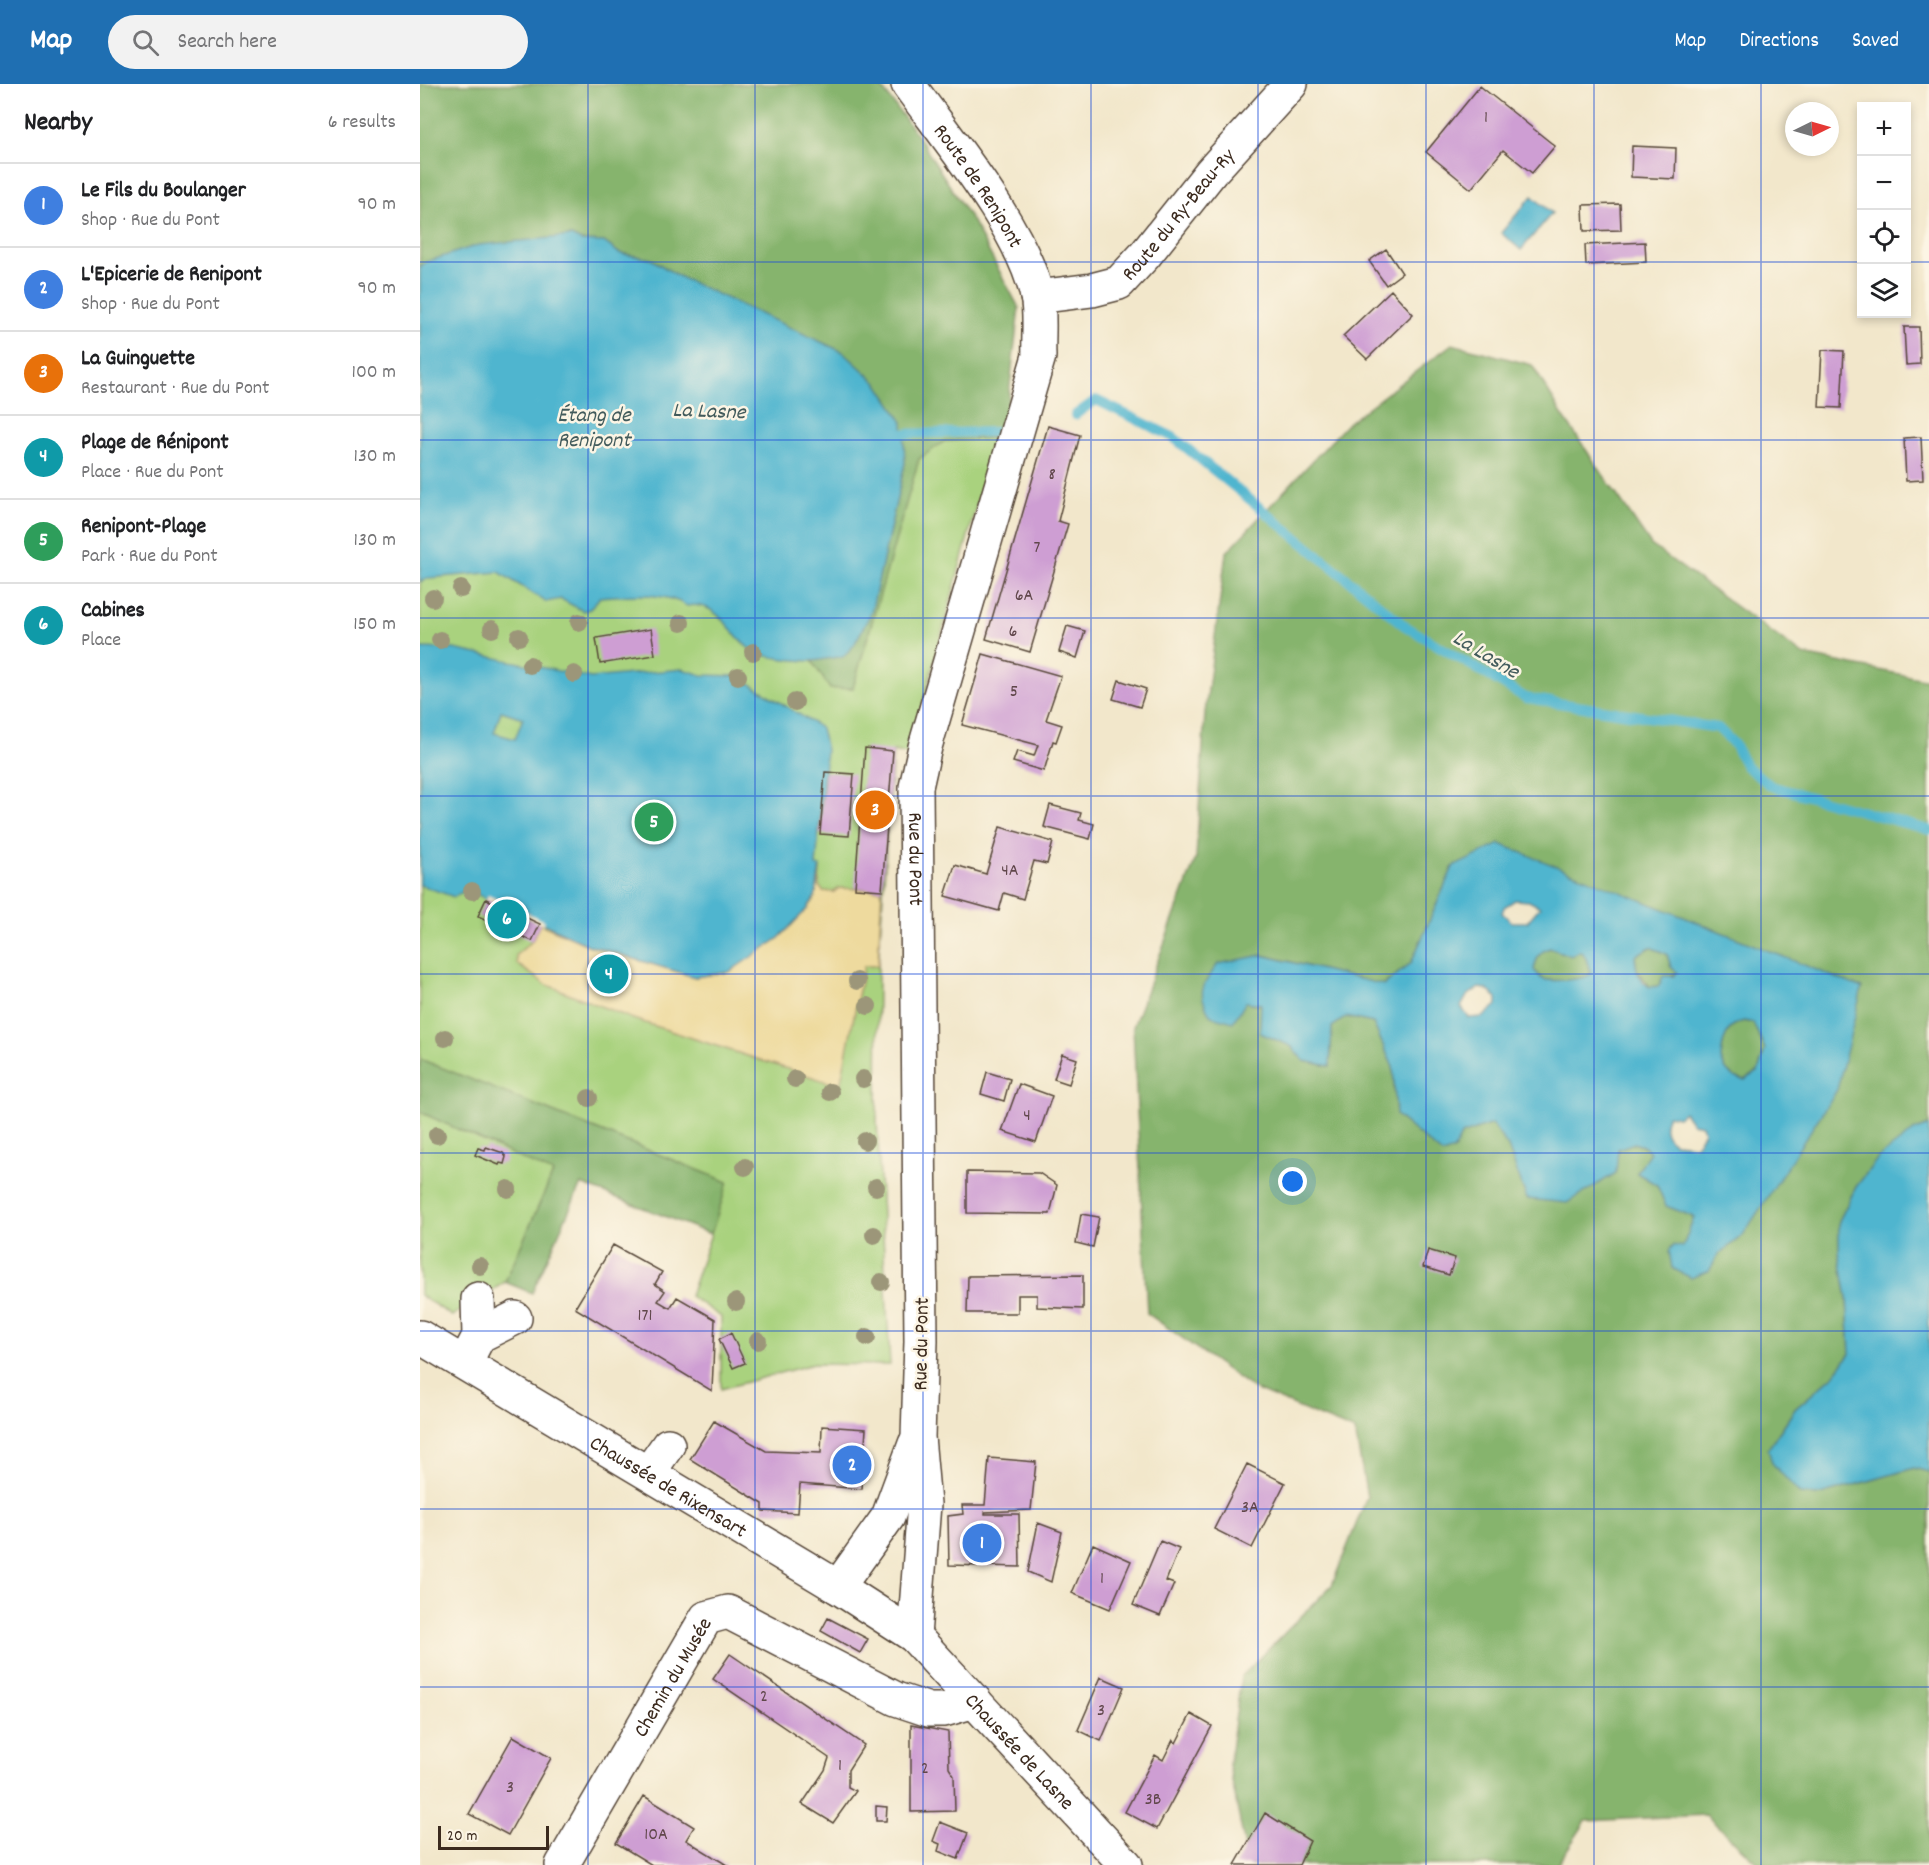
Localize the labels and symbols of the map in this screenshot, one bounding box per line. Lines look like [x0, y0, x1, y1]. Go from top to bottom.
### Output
north arrow [1785, 102, 1839, 156]
house number: 1 [1484, 106, 1488, 131]
street label: Route de Renipont [925, 119, 1029, 254]
street label: Route du Ry-Beau-Ry [1116, 142, 1244, 289]
water label: La Lasne [672, 396, 747, 429]
water label: Étang de Renipont [557, 401, 632, 457]
house number: 8 [1048, 463, 1056, 488]
house number: 7 [1034, 536, 1041, 561]
house number: 6A [1015, 584, 1033, 609]
house number: 6 [1009, 620, 1017, 645]
water label: La Lasne [1446, 624, 1526, 689]
house number: 5 [1010, 680, 1018, 705]
pin: 3 [856, 788, 894, 832]
pin: 5 [634, 800, 674, 844]
street label: Rue du Pont [898, 812, 929, 906]
house number: 4A [1001, 859, 1019, 884]
pin: 6 [488, 896, 526, 942]
pin: 4 [590, 952, 628, 996]
house number: 4 [1023, 1104, 1031, 1129]
your location [1278, 1167, 1307, 1196]
street label: Rue du Pont [907, 1297, 939, 1391]
house number: 171 [638, 1304, 652, 1329]
street label: Chaussée de Rixensart [583, 1430, 752, 1547]
pin: 2 [832, 1442, 872, 1488]
house number: 3A [1241, 1496, 1259, 1521]
pin: 1 [962, 1520, 1002, 1566]
house number: 1 [1100, 1567, 1104, 1592]
street label: Chemin du Musée [628, 1613, 721, 1744]
house number: 2 [760, 1685, 768, 1710]
street label: Chaussée de Lasne [956, 1688, 1080, 1818]
house number: 3 [1097, 1699, 1105, 1724]
house number: 1 [838, 1754, 842, 1779]
house number: 2 [921, 1757, 929, 1782]
house number: 3 [506, 1776, 514, 1801]
house number: 3B [1145, 1788, 1161, 1813]
scale bar [438, 1823, 549, 1850]
house number: 10A [644, 1823, 668, 1848]

